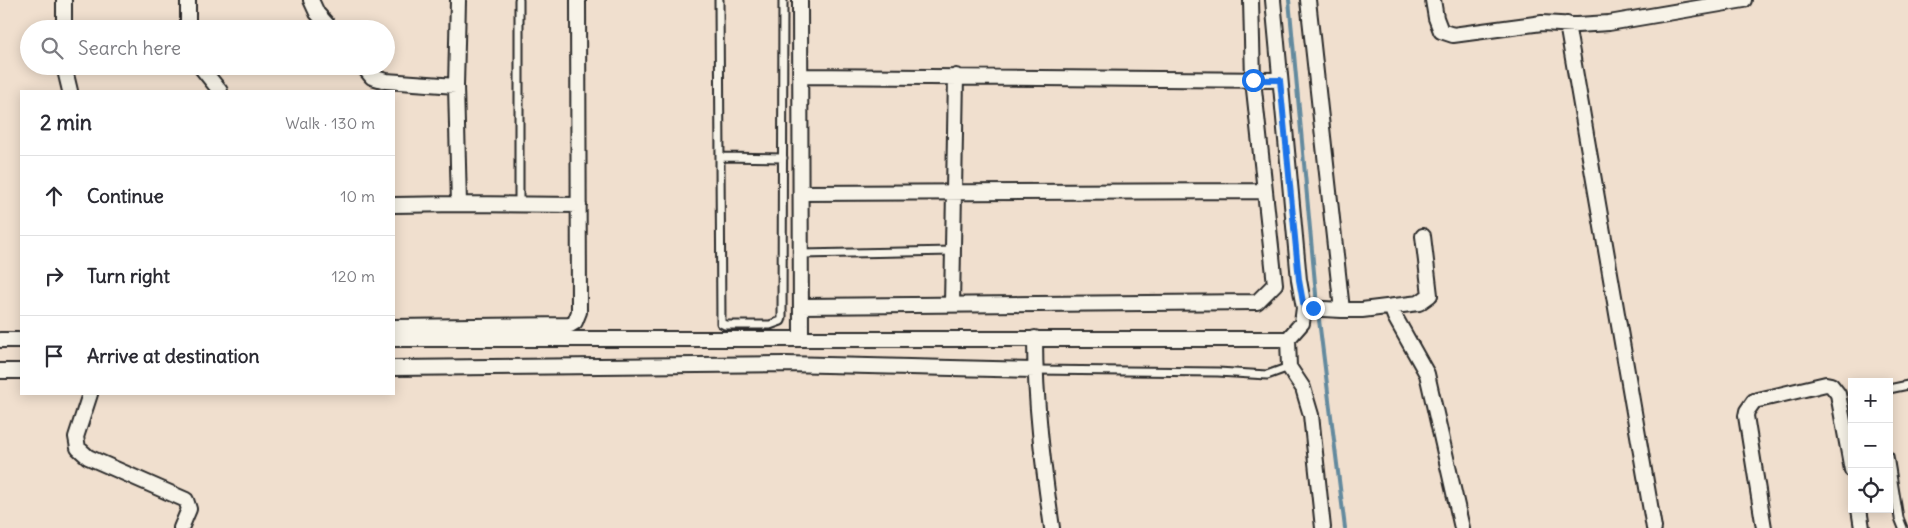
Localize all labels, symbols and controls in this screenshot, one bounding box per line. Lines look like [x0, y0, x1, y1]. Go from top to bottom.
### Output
search box [20, 20, 395, 75]
icon: search [38, 34, 66, 62]
text: Search here [78, 36, 181, 60]
route start [1242, 69, 1265, 92]
text: 2 min [40, 109, 92, 136]
text: Walk · 130 m [285, 113, 375, 133]
icon: ahead [40, 182, 68, 210]
text: Continue [87, 184, 164, 208]
text: 10 m [340, 186, 375, 206]
icon: right [40, 262, 68, 290]
text: Turn right [87, 264, 170, 288]
text: 120 m [332, 266, 375, 286]
route end [1302, 297, 1325, 320]
icon: arrive [40, 342, 68, 370]
text: Arrive at destination [87, 344, 260, 368]
map controls [1848, 378, 1893, 513]
button: + [1848, 378, 1893, 423]
button: − [1848, 423, 1893, 468]
button: locate [1848, 468, 1893, 513]

